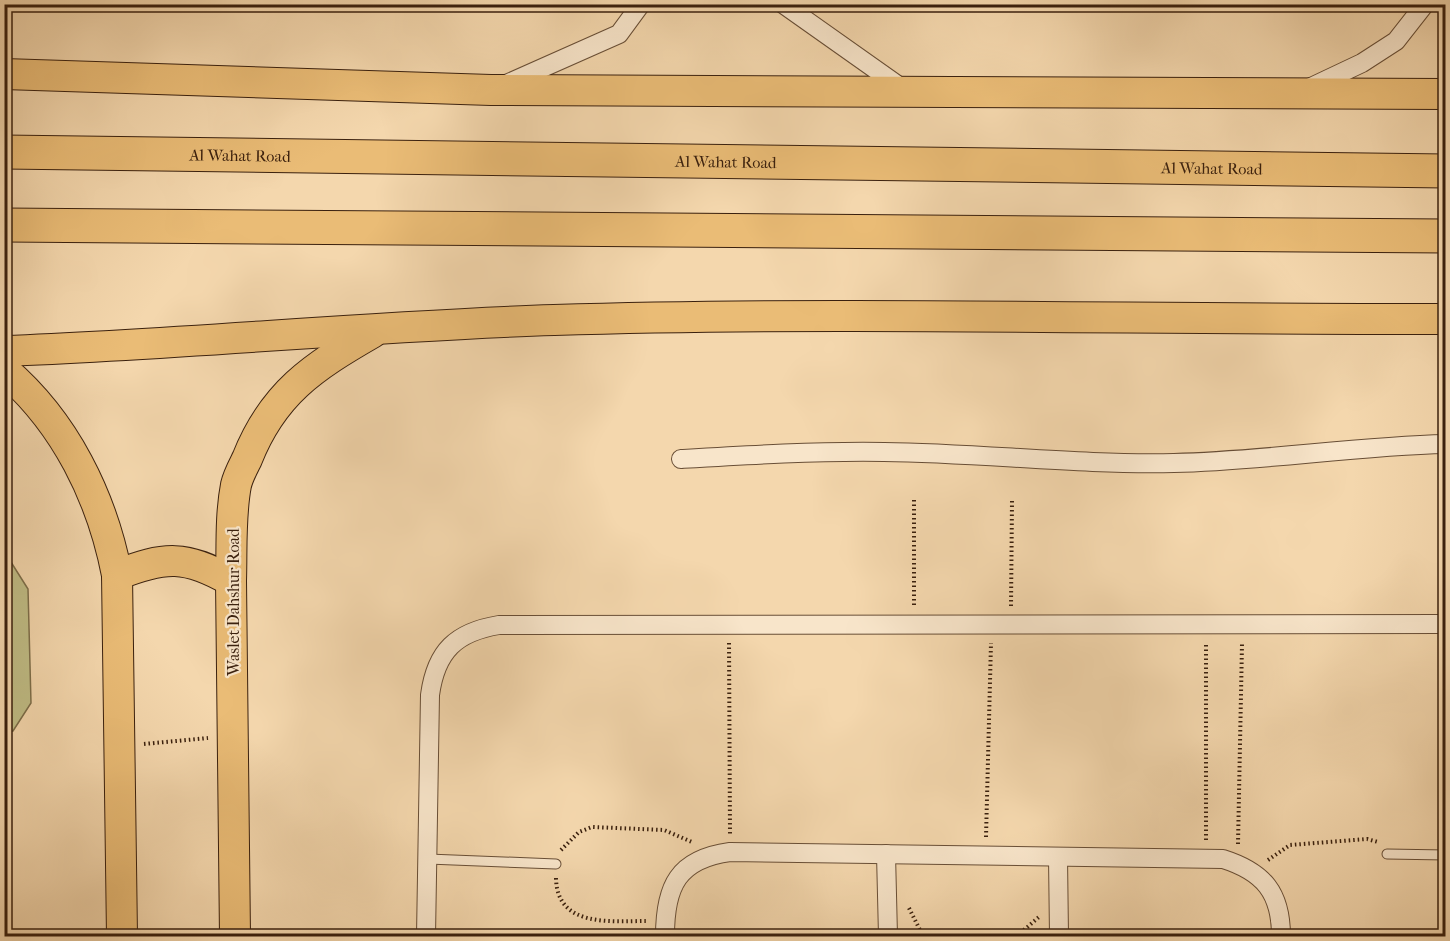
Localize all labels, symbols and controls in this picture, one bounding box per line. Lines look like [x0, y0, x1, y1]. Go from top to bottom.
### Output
street label: Al Wahat Road [188, 145, 291, 165]
street label: Al Wahat Road [674, 151, 777, 172]
street label: Al Wahat Road [1160, 158, 1263, 178]
street label: Waslet Dahshur Road [224, 528, 243, 677]

